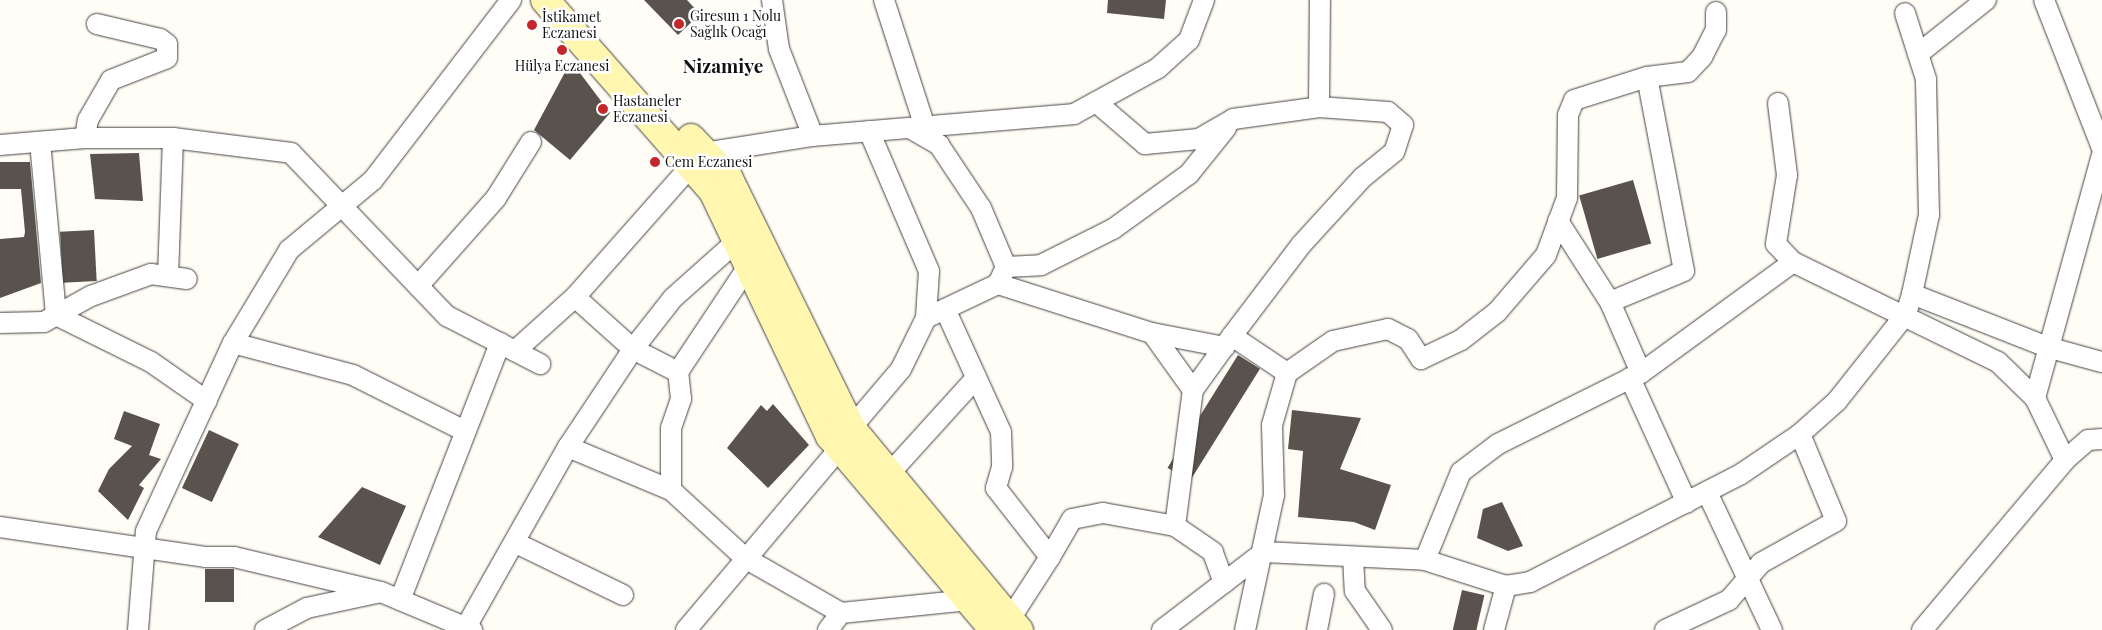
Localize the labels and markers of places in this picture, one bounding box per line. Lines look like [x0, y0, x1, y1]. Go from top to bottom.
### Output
place label: Giresun 1 Nolu Sağlık Ocağı [690, 8, 781, 40]
place label: İstikamet Eczanesi [542, 9, 601, 41]
marker: Giresun 1 Nolu Sağlık Ocağı [672, 17, 686, 31]
marker: İstikamet Eczanesi [526, 19, 538, 31]
marker: Hülya Eczanesi [556, 44, 568, 56]
place label: Hülya Eczanesi [515, 58, 609, 74]
place label: Hastaneler Eczanesi [613, 93, 681, 125]
marker: Hastaneler Eczanesi [597, 103, 609, 115]
place label: Cem Eczanesi [665, 154, 752, 170]
marker: Cem Eczanesi [649, 156, 661, 168]

